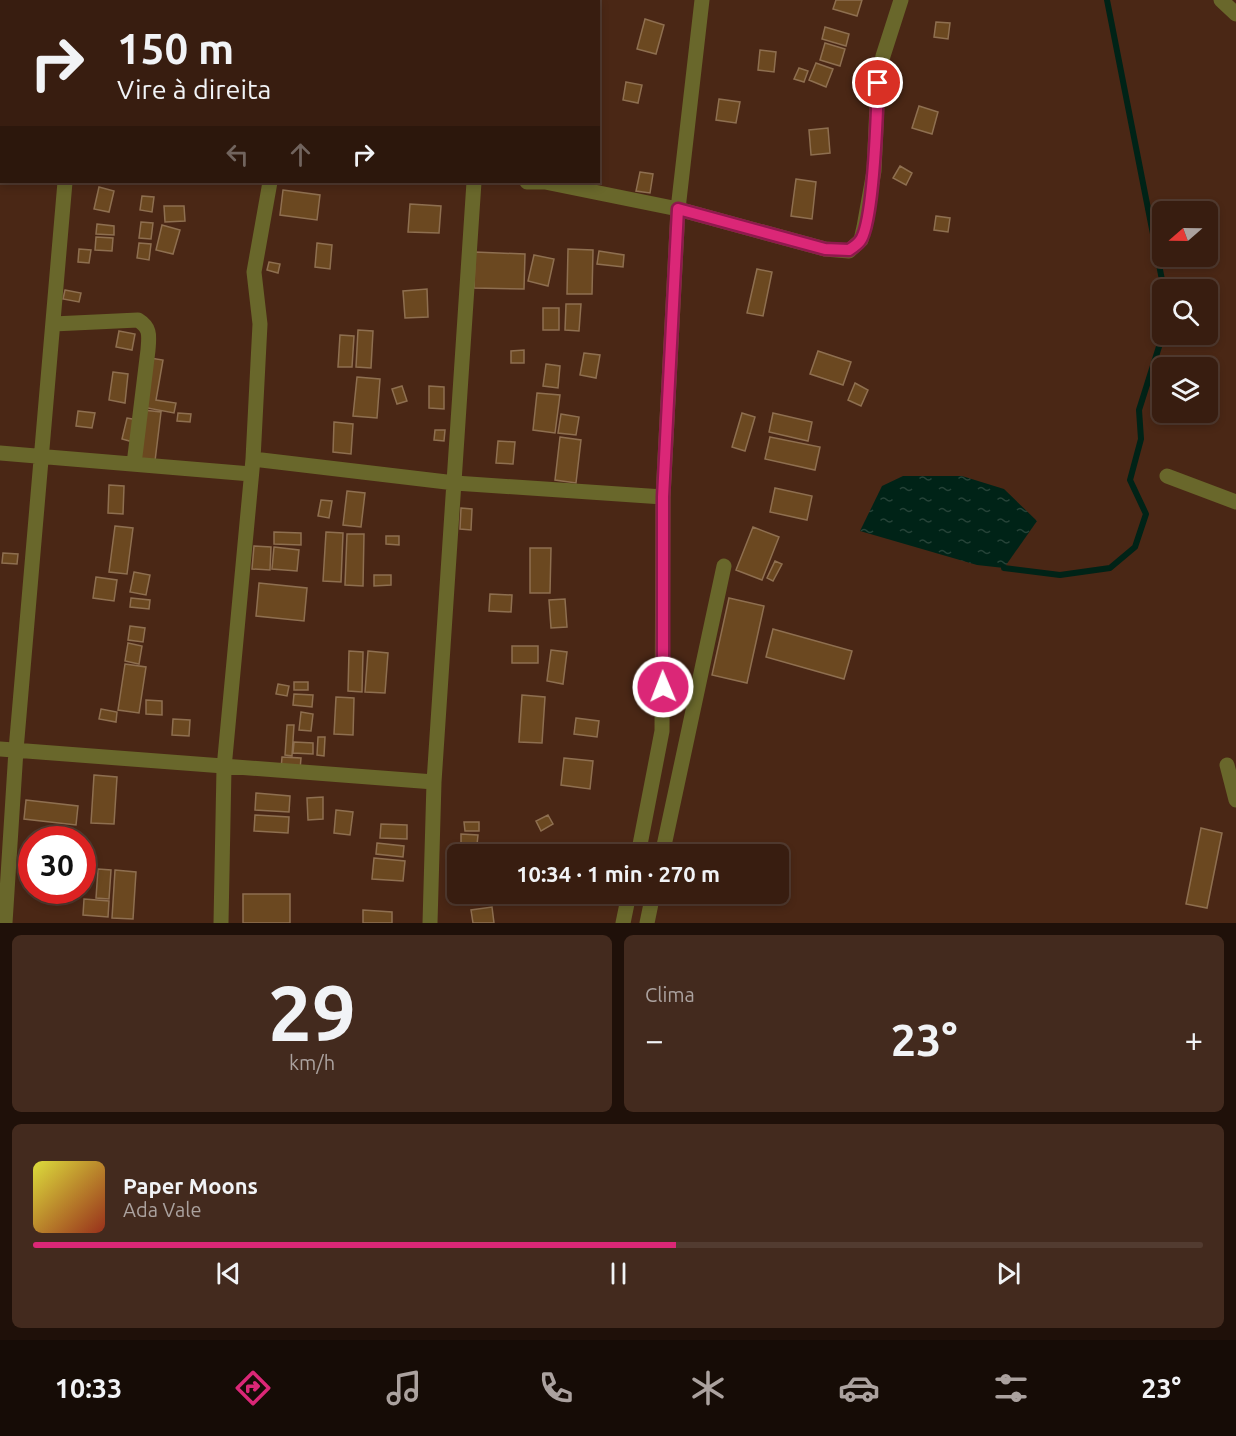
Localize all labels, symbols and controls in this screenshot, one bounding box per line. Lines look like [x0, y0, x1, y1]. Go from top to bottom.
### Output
icon: right [18, 24, 96, 102]
text: 150 m [117, 25, 234, 72]
pin [852, 57, 903, 108]
icon: arrive [861, 66, 894, 99]
text: Vire à direita [117, 74, 271, 104]
icon: left [221, 138, 254, 171]
icon: ahead [284, 138, 317, 171]
icon: right [347, 138, 380, 171]
north arrow [1152, 201, 1218, 267]
map controls [1152, 201, 1218, 423]
button: search [1152, 279, 1218, 345]
button: layers [1152, 357, 1218, 423]
position arrow [631, 655, 695, 719]
speed limit sign: 30 [18, 826, 96, 904]
text: 10:34 · 1 min · 270 m [516, 861, 720, 886]
text: 29 [268, 968, 356, 1056]
text: Clima [645, 983, 695, 1006]
text: 23° [891, 1014, 957, 1065]
text: − [645, 1021, 664, 1058]
text: + [1184, 1021, 1203, 1058]
text: km/h [289, 1051, 335, 1074]
text: Paper Moons [123, 1173, 258, 1198]
text: Ada Vale [123, 1198, 201, 1221]
icon: previous [212, 1257, 245, 1290]
icon: pause [602, 1257, 635, 1290]
icon: next [992, 1257, 1025, 1290]
icon: directions [232, 1367, 274, 1409]
icon: music [383, 1367, 425, 1409]
icon: phone [535, 1367, 577, 1409]
icon: climate [687, 1367, 729, 1409]
icon: car [838, 1367, 880, 1409]
icon: filters [990, 1367, 1032, 1409]
text: 10:33 [55, 1373, 122, 1403]
text: 23° [1141, 1373, 1181, 1403]

